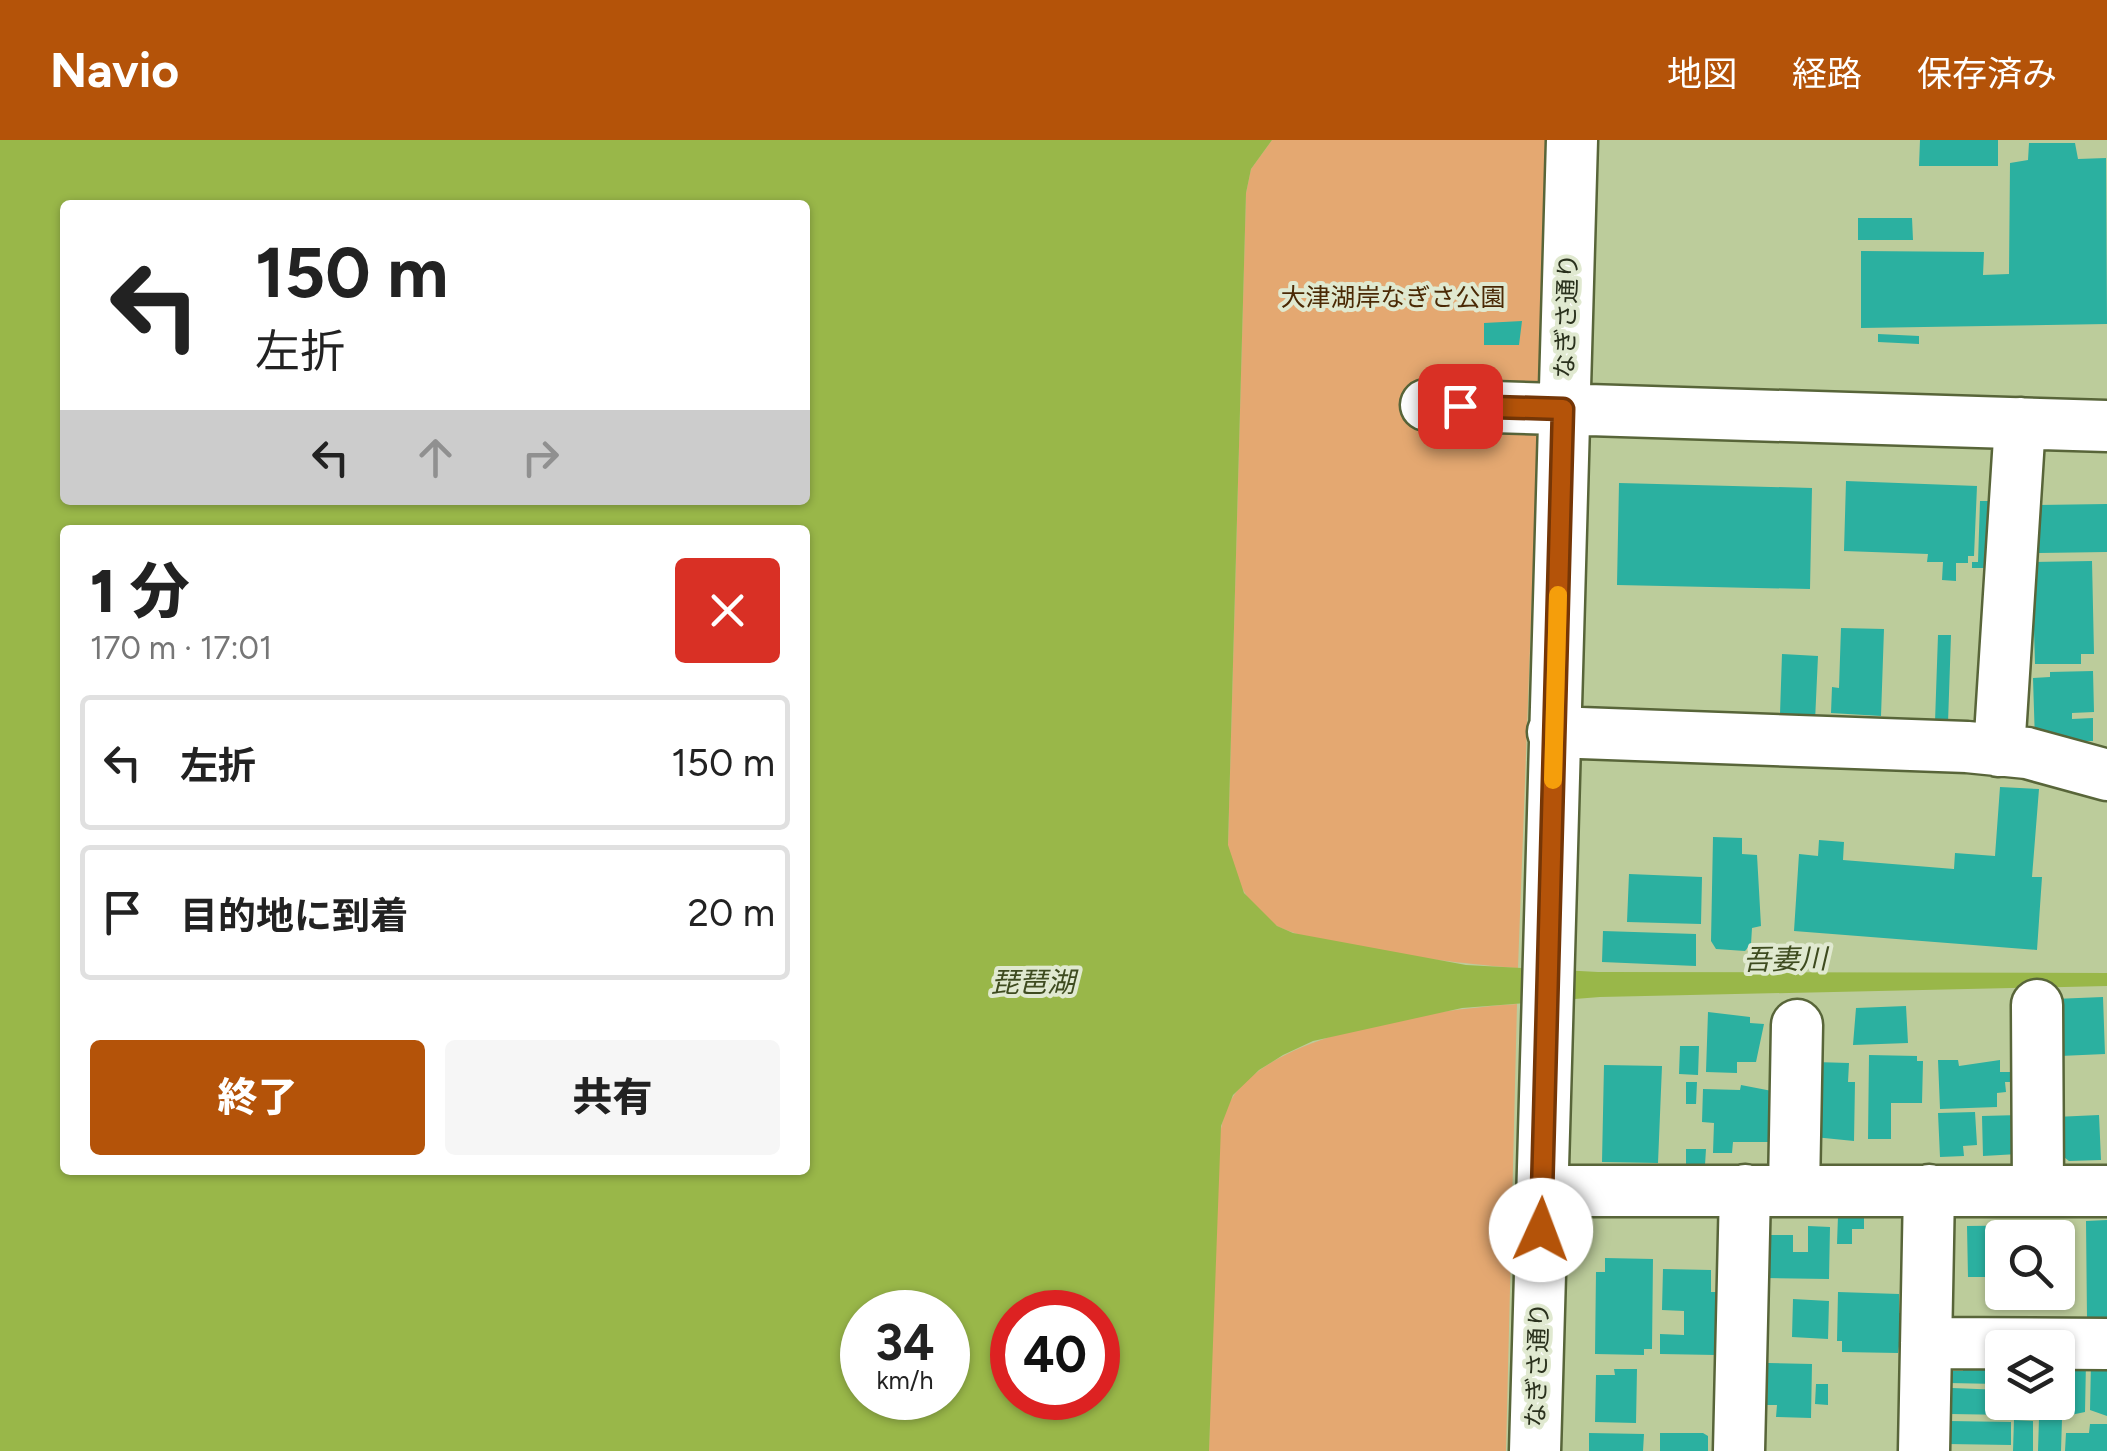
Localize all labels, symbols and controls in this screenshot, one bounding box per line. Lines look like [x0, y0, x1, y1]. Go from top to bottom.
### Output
text: Navio [50, 41, 179, 99]
text: 地図 [1667, 53, 1737, 95]
text: 経路 [1792, 53, 1862, 95]
text: 保存済み [1917, 53, 2057, 95]
text: 150 m [255, 230, 448, 315]
icon: left [90, 240, 220, 370]
street label: なぎさ通り [1549, 253, 1583, 379]
park label: 大津湖岸なぎさ公園 [1280, 282, 1506, 312]
text: 左折 [255, 324, 345, 378]
pin [1418, 364, 1503, 449]
icon: arrive [1433, 379, 1488, 434]
icon: left [303, 430, 358, 485]
icon: ahead [408, 430, 463, 485]
icon: right [513, 430, 568, 485]
text: 1 分 [90, 555, 190, 627]
button: close [675, 558, 780, 663]
text: 170 m · 17:01 [90, 629, 272, 667]
icon: left [95, 735, 150, 790]
text: 150 m [671, 740, 775, 786]
text: 左折 [180, 743, 256, 789]
icon: arrive [95, 885, 150, 940]
text: 20 m [688, 890, 775, 936]
text: 目的地に到着 [180, 893, 408, 939]
water label: 吾妻川 [1743, 941, 1830, 977]
water label: 琵琶湖 [991, 965, 1079, 999]
button: 終了 [90, 1040, 425, 1155]
button: 共有 [445, 1040, 780, 1155]
position arrow [1489, 1178, 1593, 1282]
map controls [1985, 1220, 2075, 1420]
button: search [1985, 1220, 2075, 1310]
speed limit sign: 40 [990, 1290, 1120, 1420]
street label: なぎさ通り [1520, 1302, 1554, 1428]
text: 34 [875, 1312, 935, 1373]
button: layers [1985, 1330, 2075, 1420]
text: km/h [876, 1365, 934, 1395]

